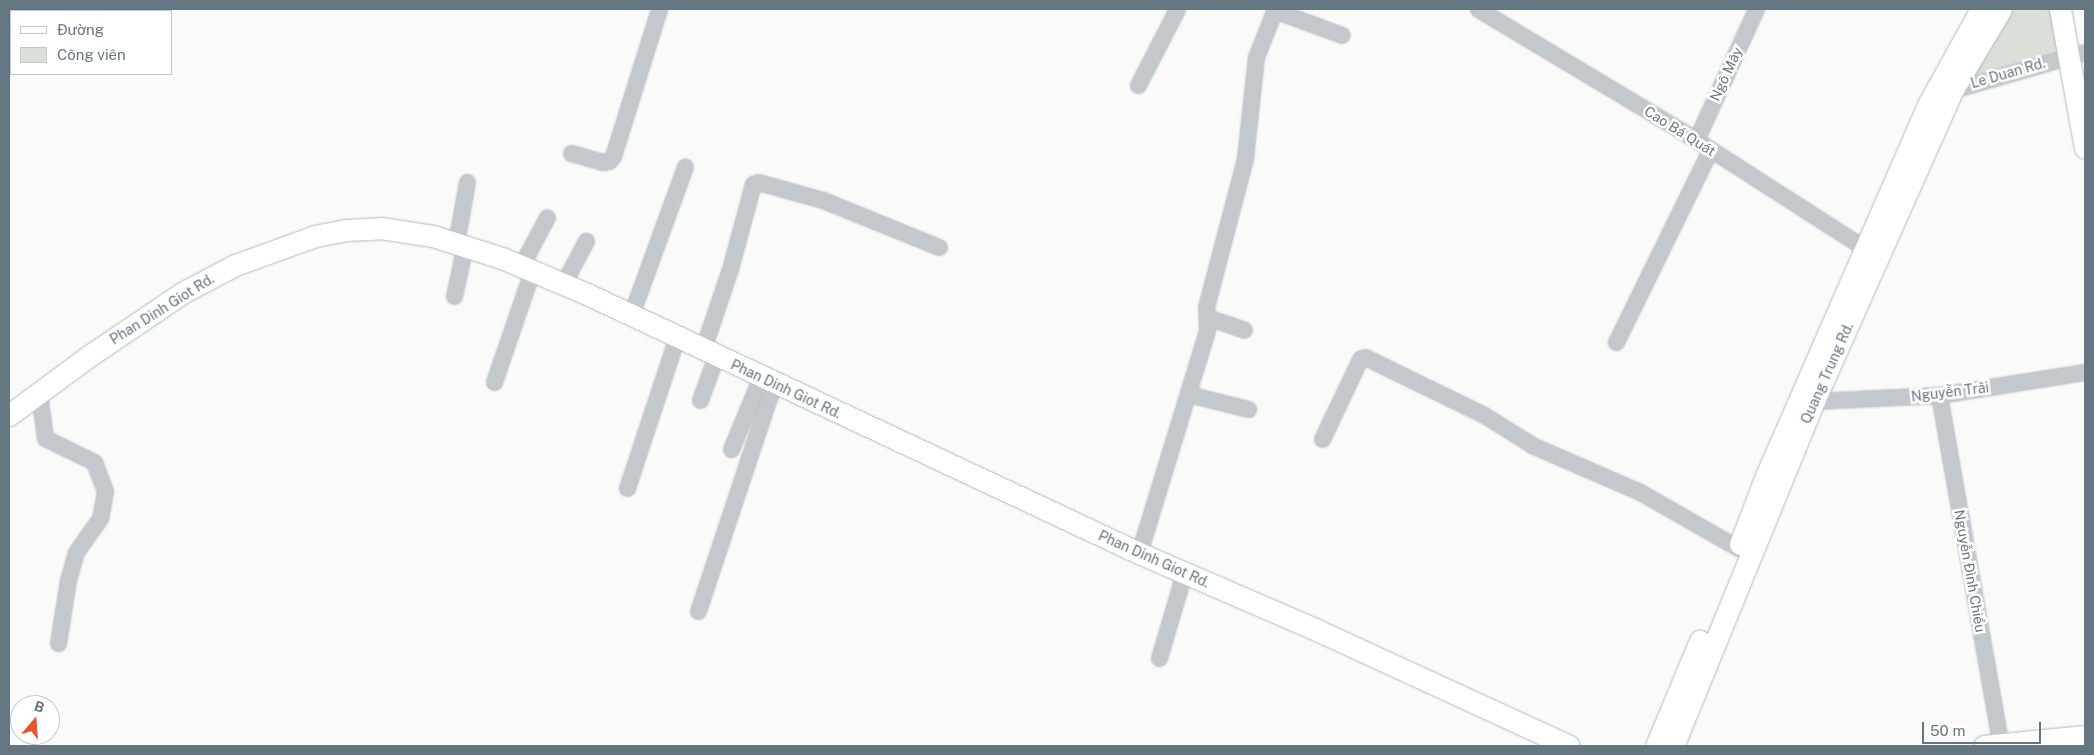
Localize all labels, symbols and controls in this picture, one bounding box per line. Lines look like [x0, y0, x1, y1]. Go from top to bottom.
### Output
legend [10, 10, 172, 75]
text: Đường [57, 21, 104, 38]
street label: Ngô Mây [1706, 44, 1746, 104]
text: Công viên [57, 46, 126, 63]
street label: Le Duan Rd. [1969, 54, 2047, 92]
street label: Cao Bá Quát [1641, 103, 1719, 159]
street label: Phan Dinh Giot Rd. [107, 270, 217, 348]
street label: Quang Trung Rd. [1797, 320, 1857, 426]
street label: Phan Dinh Giot Rd. [728, 356, 844, 422]
street label: Nguyễn Trãi [1910, 379, 1990, 405]
street label: Nguyễn Đình Chiểu [1951, 508, 1989, 634]
street label: Phan Dinh Giot Rd. [1096, 527, 1212, 591]
north arrow [10, 695, 60, 745]
text: B [32, 698, 46, 716]
scale bar [1924, 712, 2043, 744]
text: 50 m [1930, 722, 1965, 739]

